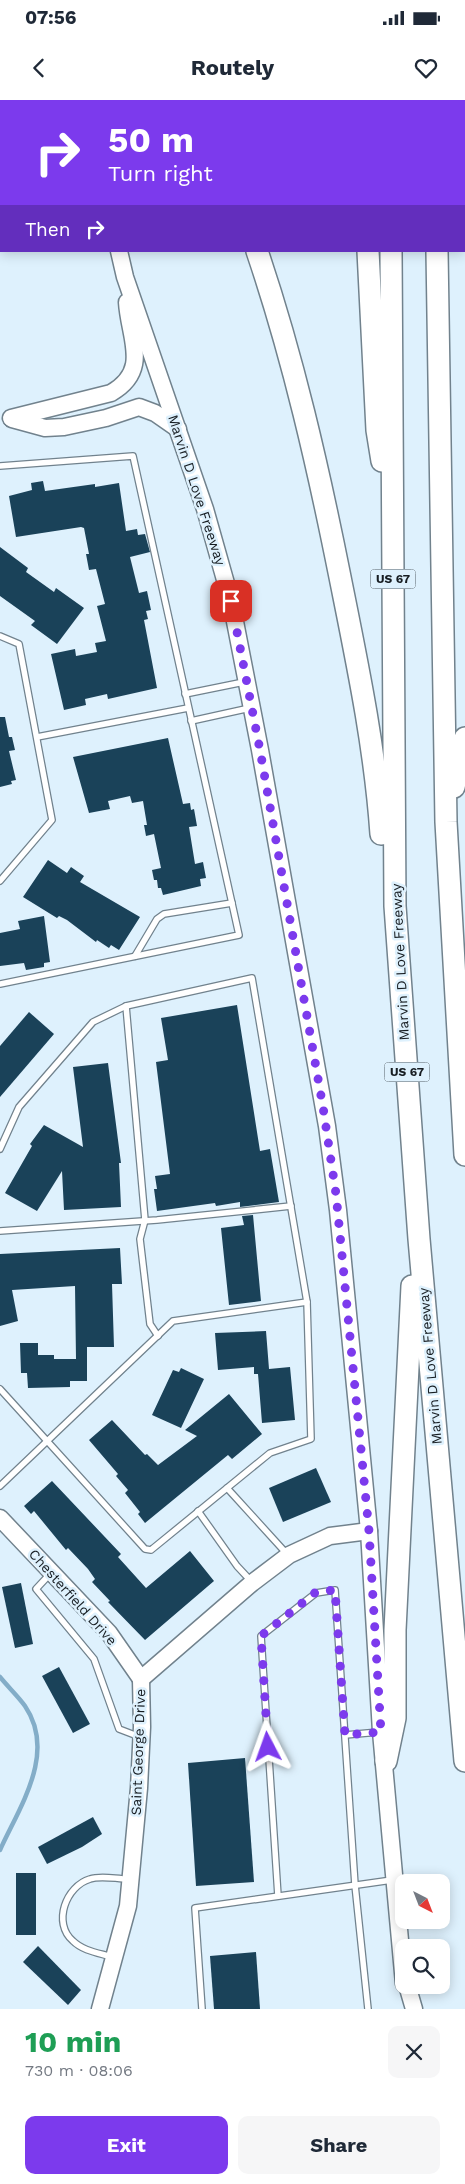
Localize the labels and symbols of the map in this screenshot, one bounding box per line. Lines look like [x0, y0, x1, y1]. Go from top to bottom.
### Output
street label: Marvin D Love Freeway [165, 413, 229, 568]
road number: US 67 [370, 569, 416, 588]
pin [210, 580, 252, 622]
street label: Marvin D Love Freeway [388, 882, 412, 1041]
road number: US 67 [384, 1062, 430, 1082]
street label: Marvin D Love Freeway [415, 1286, 445, 1445]
street label: Chesterfield Drive [26, 1546, 120, 1648]
street label: Saint George Drive [128, 1688, 148, 1816]
position arrow [241, 1720, 293, 1772]
north arrow [395, 1874, 450, 1929]

